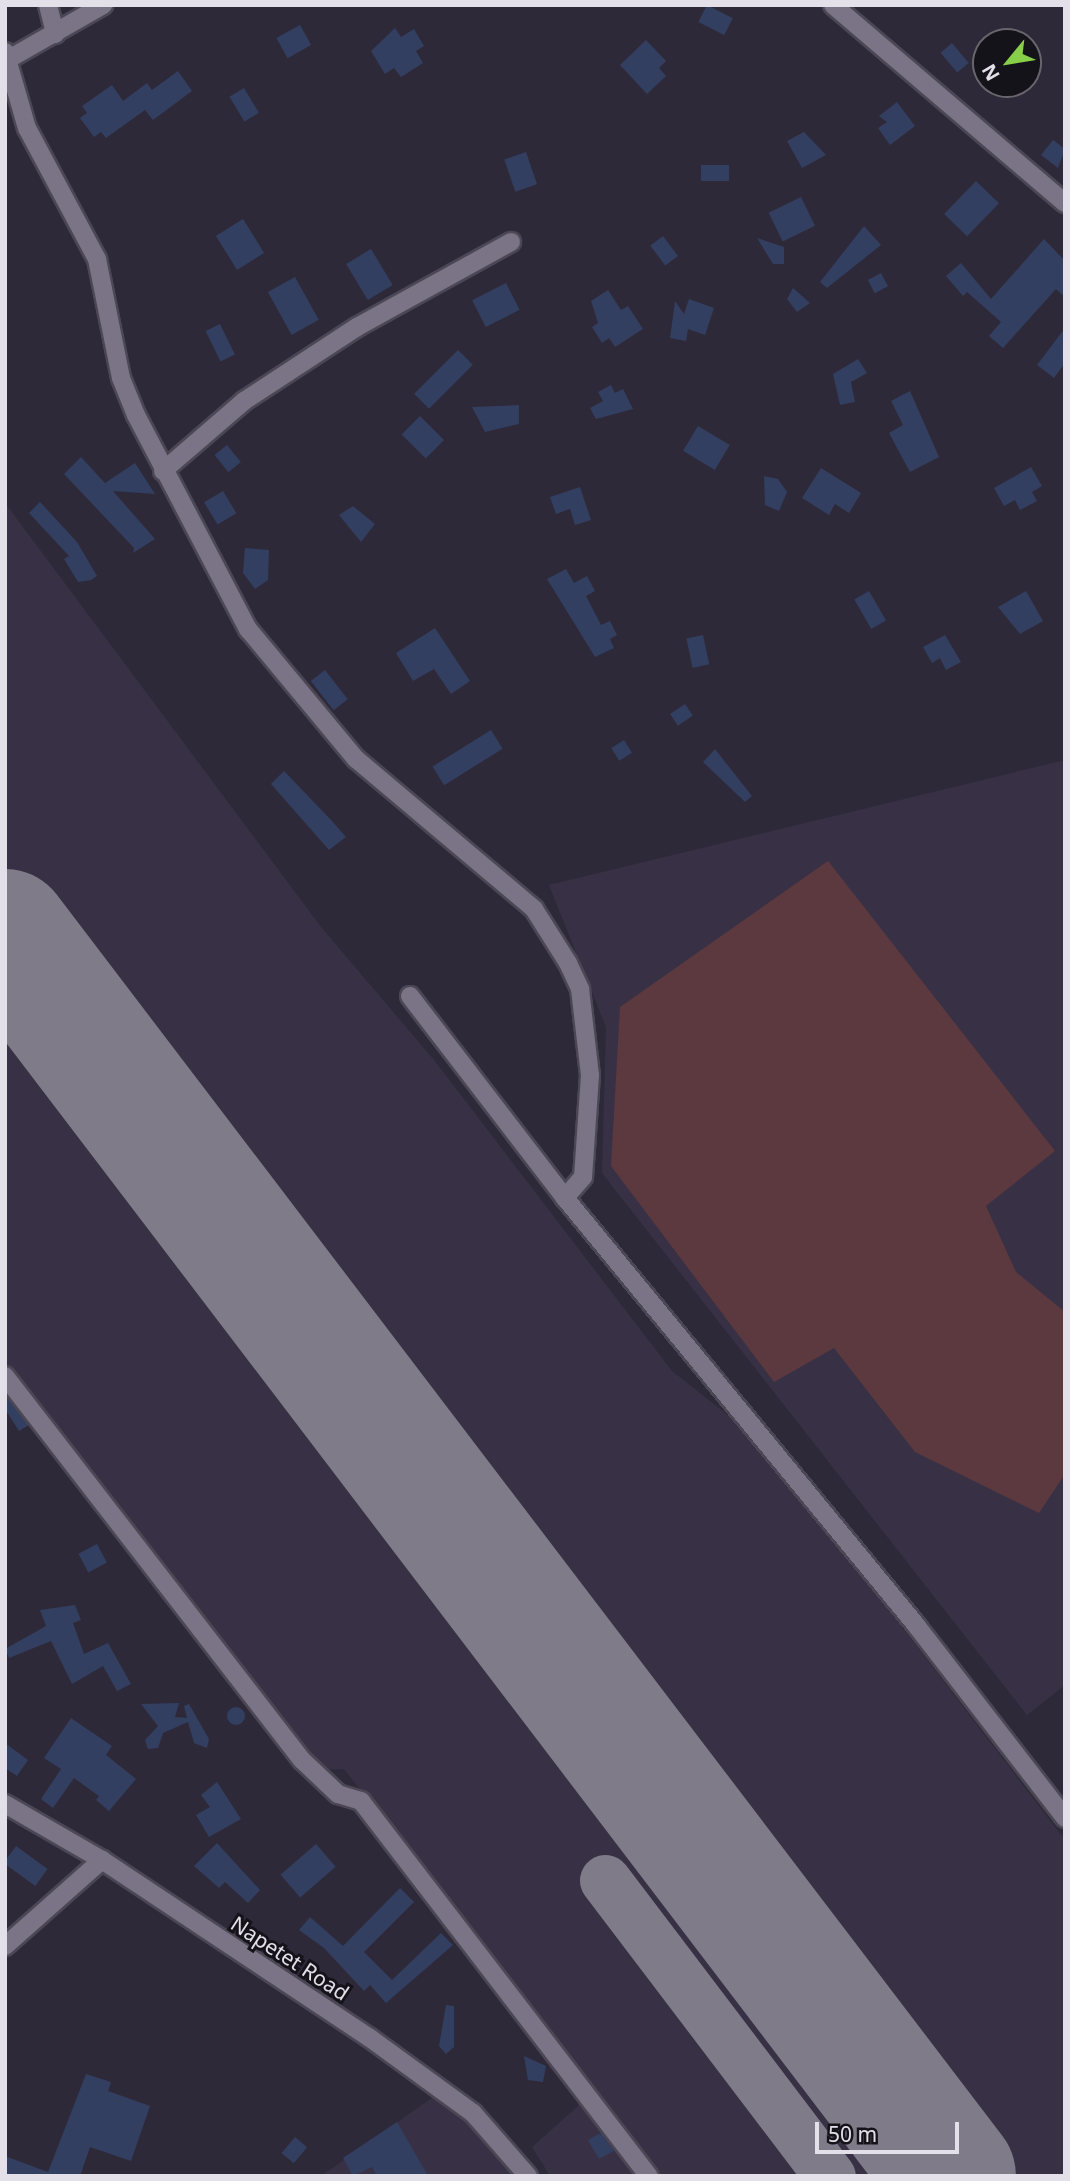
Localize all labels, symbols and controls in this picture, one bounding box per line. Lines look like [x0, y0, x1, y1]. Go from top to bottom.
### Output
north arrow [972, 28, 1042, 98]
text: N [975, 59, 1006, 86]
street label: Napetet Road [226, 1911, 354, 2005]
scale bar [818, 2108, 962, 2152]
text: 50 m [828, 2120, 877, 2148]

